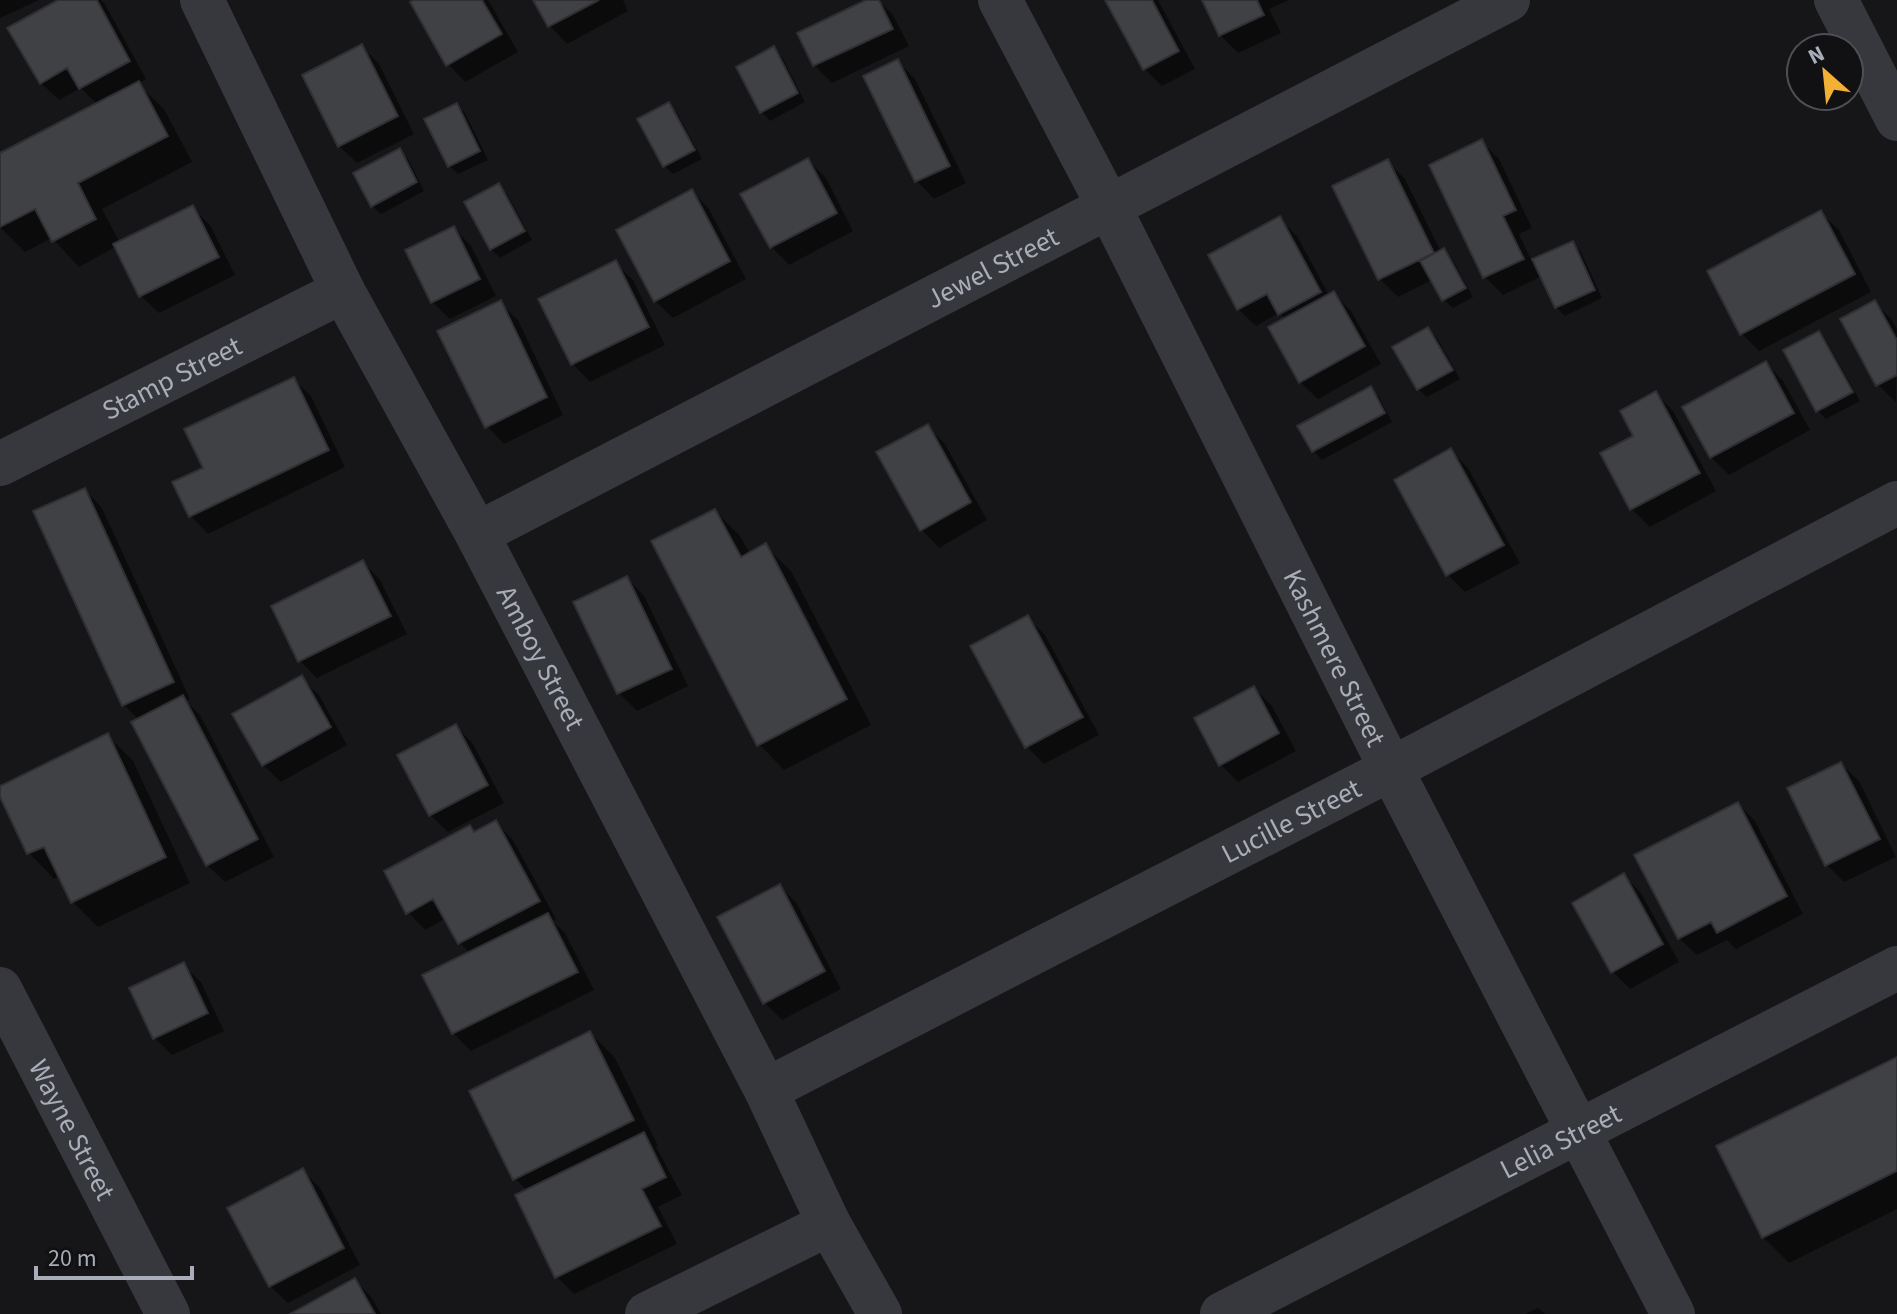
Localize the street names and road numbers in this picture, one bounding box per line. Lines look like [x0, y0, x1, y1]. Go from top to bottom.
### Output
street label: Jewel Street [919, 217, 1066, 319]
street label: Stamp Street [95, 326, 249, 430]
street label: Kashmere Street [1273, 563, 1396, 754]
street label: Amboy Street [486, 579, 595, 738]
street label: Lucille Street [1214, 769, 1369, 874]
street label: Wayne Street [19, 1052, 125, 1208]
street label: Lelia Street [1493, 1094, 1629, 1189]

